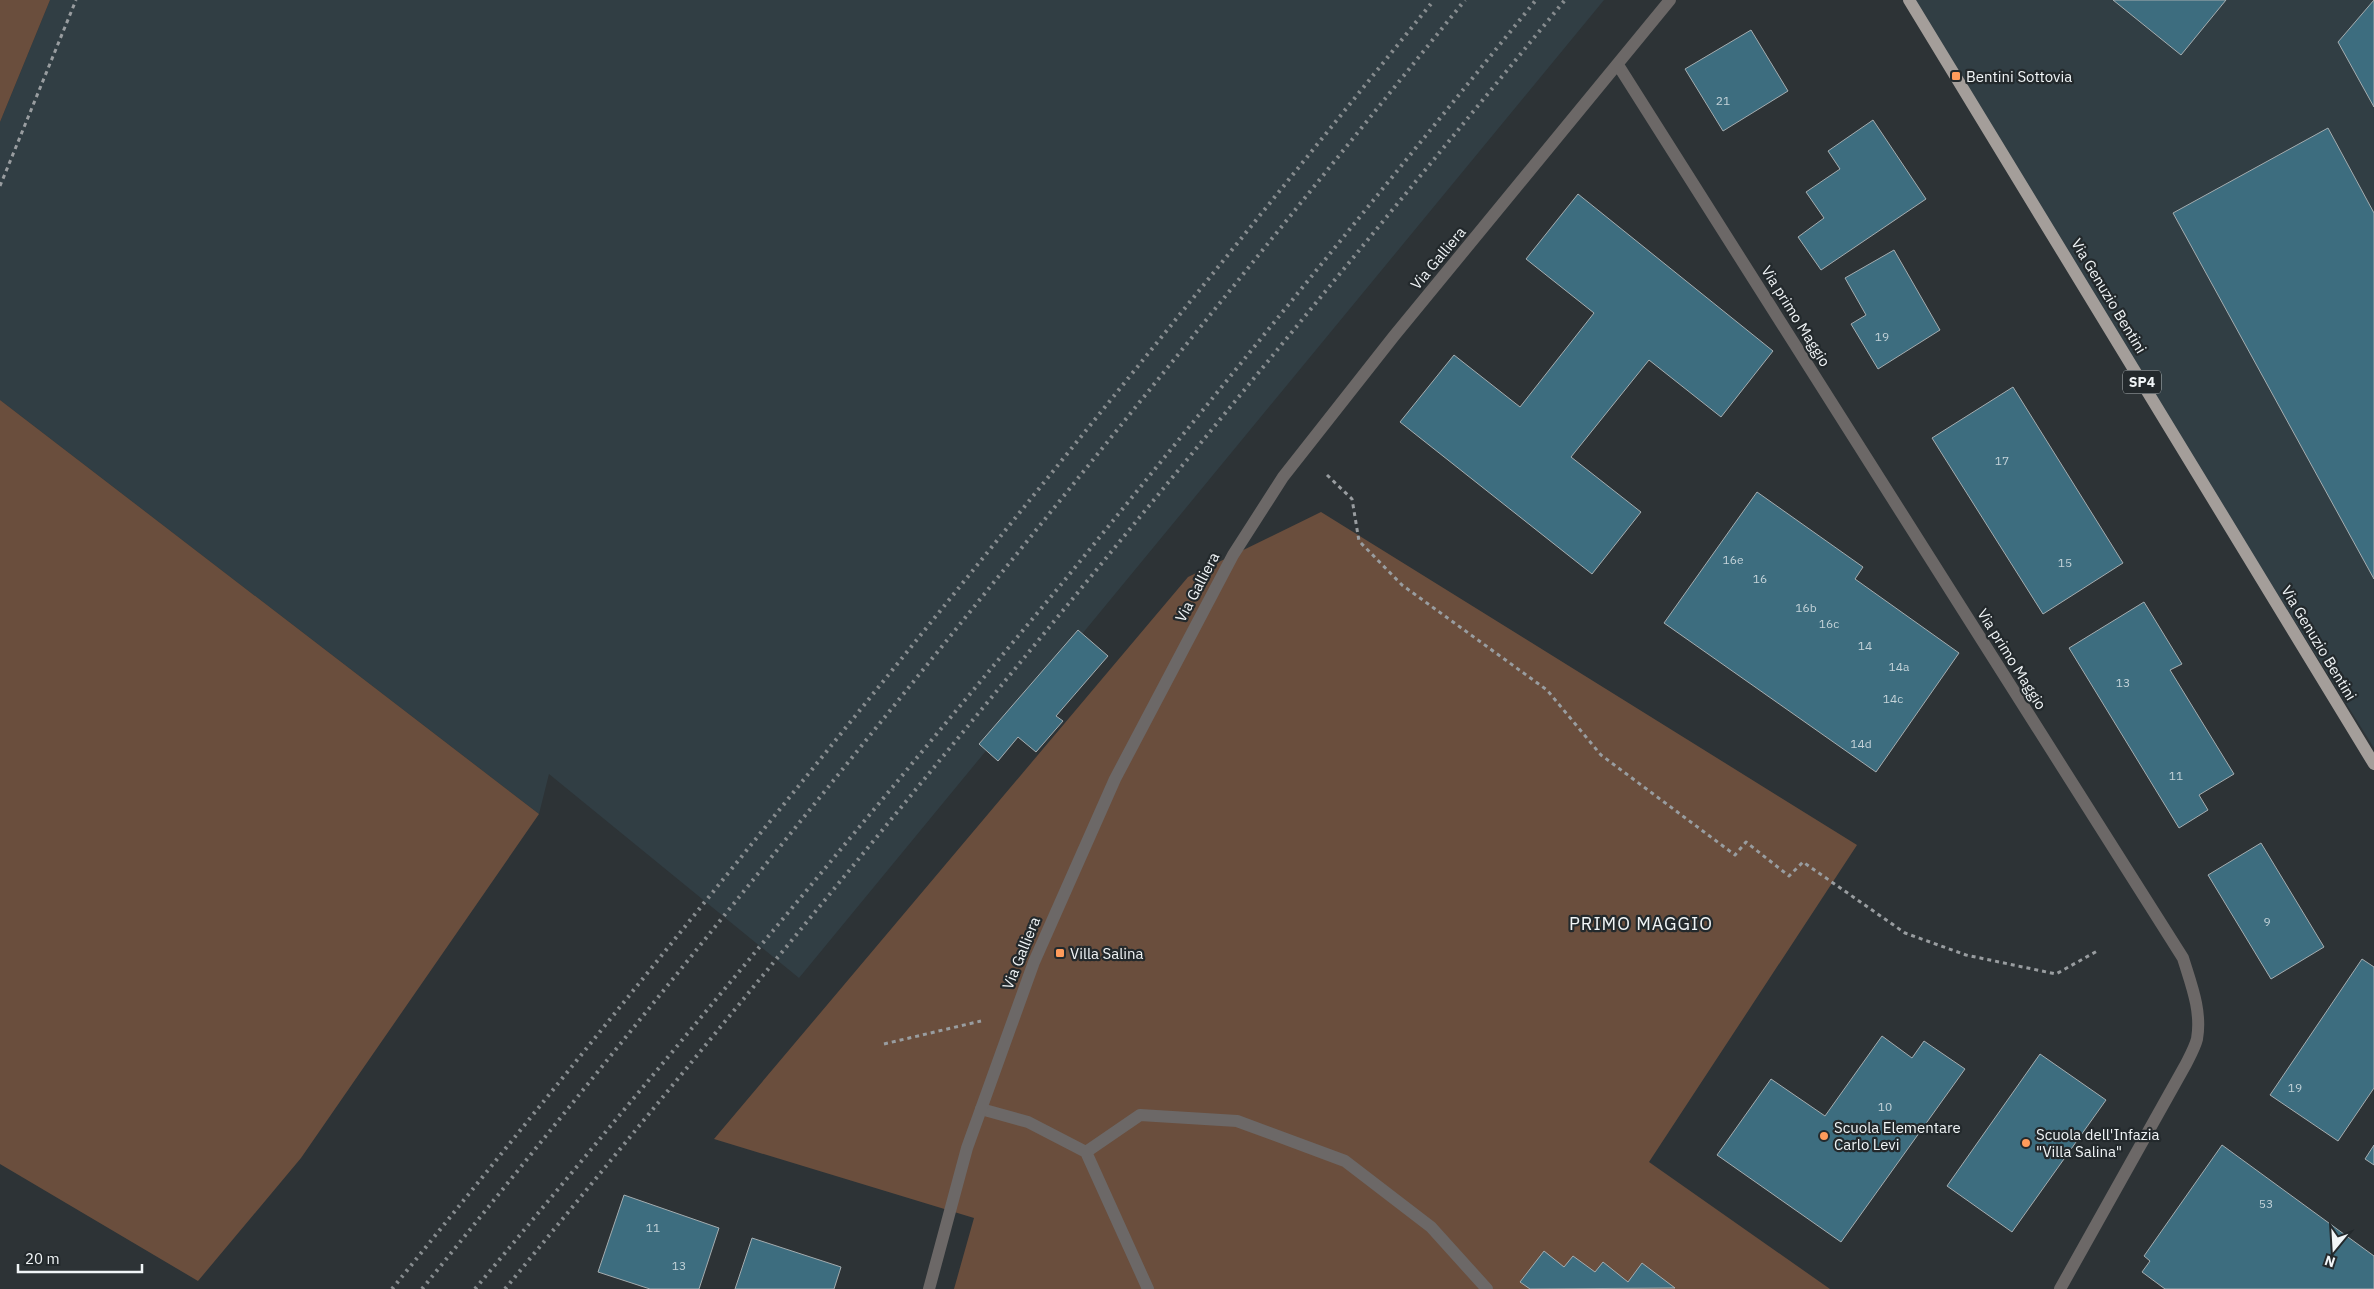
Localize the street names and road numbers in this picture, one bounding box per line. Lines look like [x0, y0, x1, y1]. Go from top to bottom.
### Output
street label: Via Galliera [1406, 223, 1470, 293]
street label: Via Genuzio Bentini [2067, 235, 2151, 357]
street label: Via primo Maggio [1757, 262, 1835, 370]
road number: SP4 [2123, 371, 2161, 394]
street label: Via Galliera [1171, 549, 1223, 625]
street label: Via Genuzio Bentini [2277, 582, 2361, 704]
street label: Via primo Maggio [1973, 605, 2051, 713]
street label: Via Galliera [998, 914, 1044, 992]

